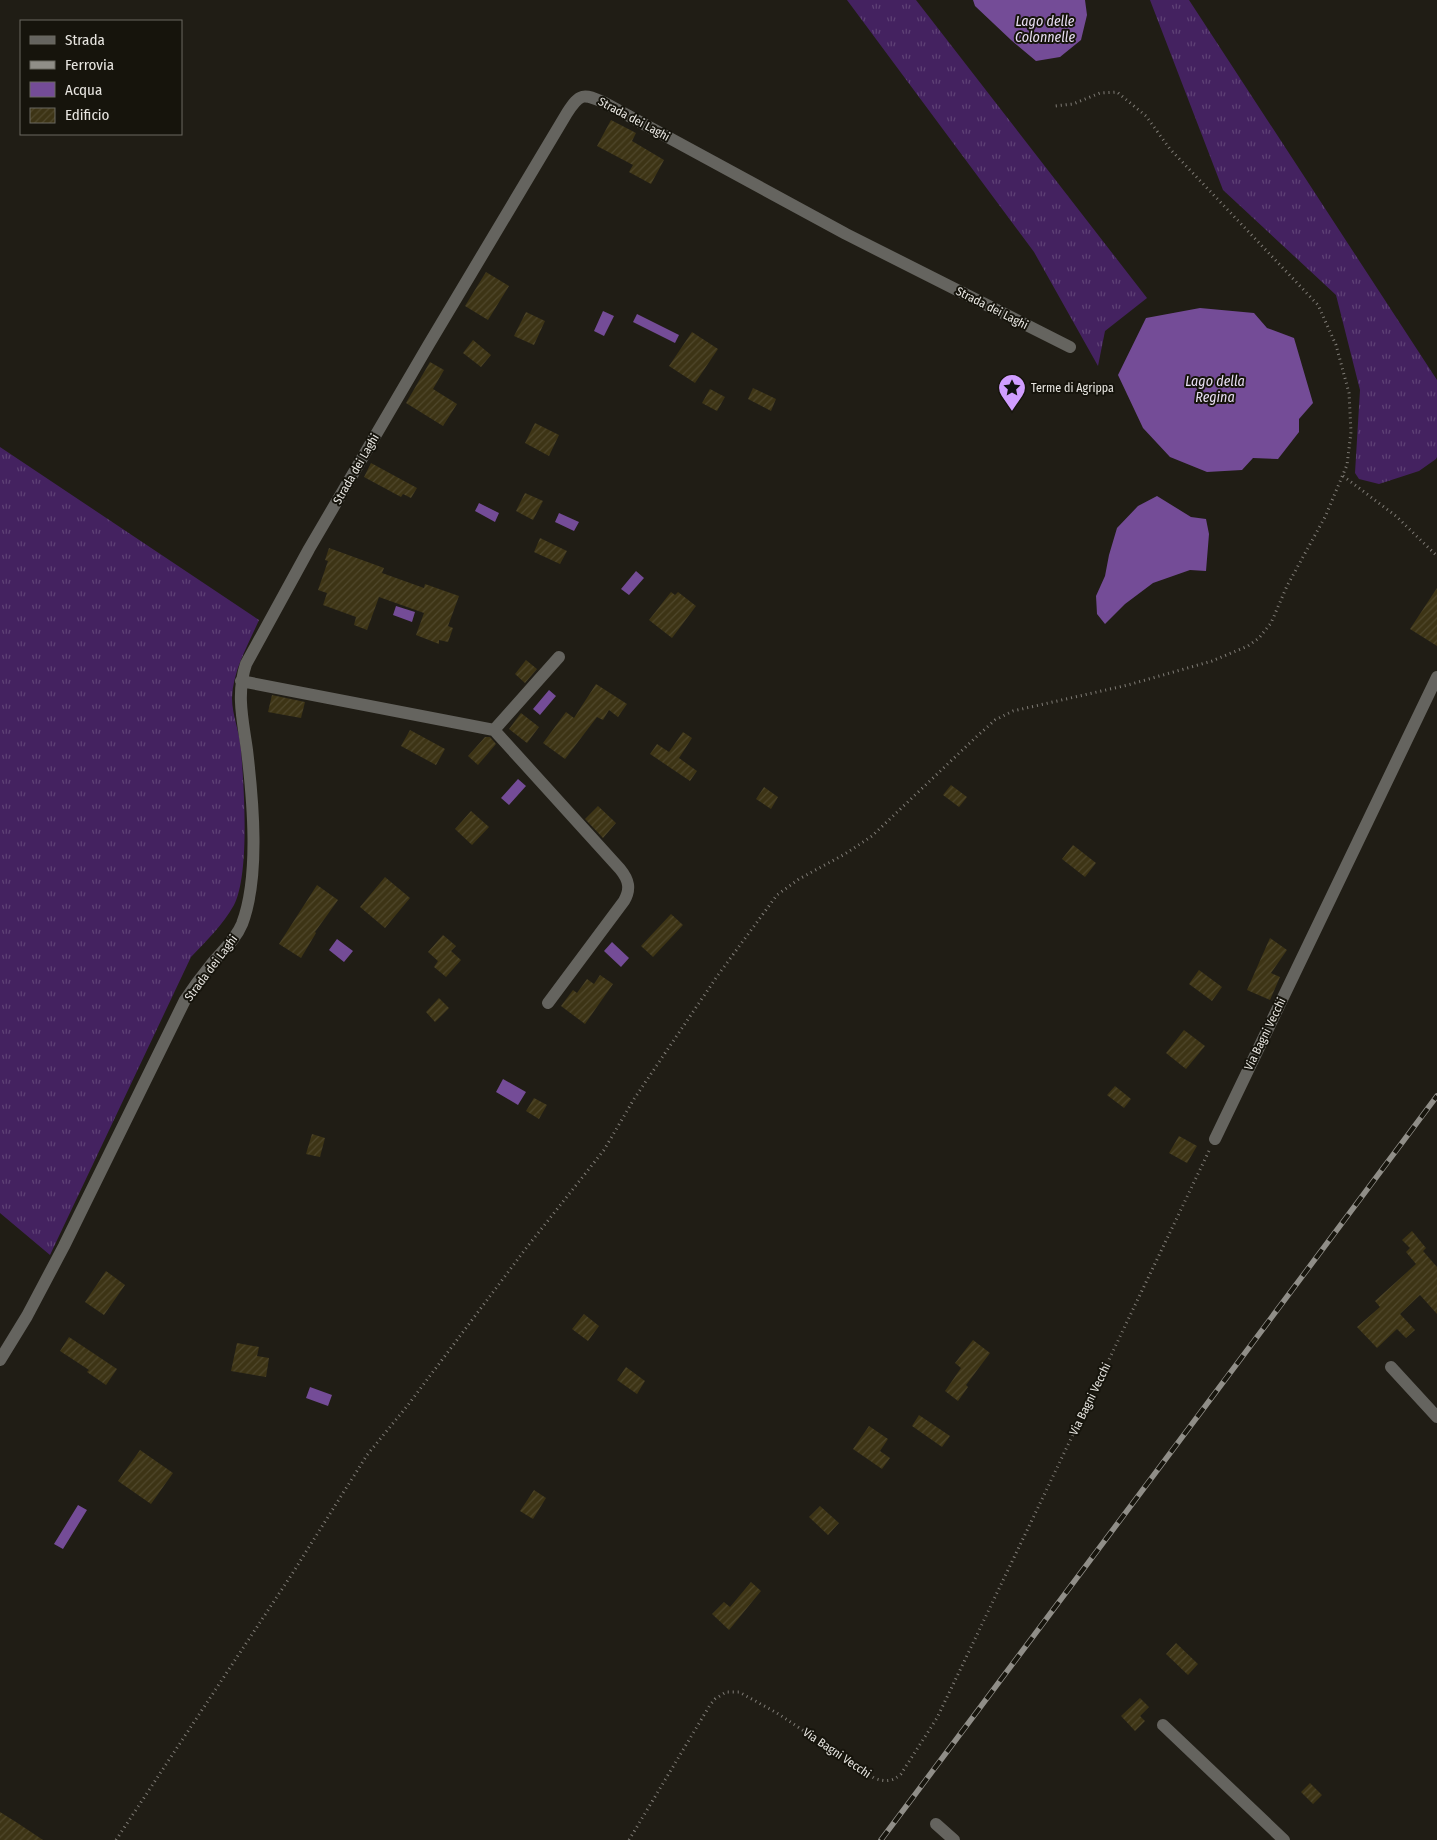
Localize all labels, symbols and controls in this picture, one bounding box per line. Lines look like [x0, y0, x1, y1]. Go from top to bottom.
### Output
water label: Lago delle Colonnelle [1015, 13, 1075, 46]
legend [20, 20, 182, 135]
text: Strada [65, 31, 105, 49]
text: Ferrovia [65, 56, 114, 74]
text: Acqua [65, 81, 102, 99]
street label: Strada dei Laghi [596, 94, 672, 144]
text: Edificio [65, 106, 110, 124]
street label: Strada dei Laghi [954, 284, 1030, 332]
place icon: Terme di Agrippa [997, 373, 1027, 412]
water label: Lago della Regina [1185, 373, 1245, 406]
place label: Terme di Agrippa [1031, 381, 1114, 395]
street label: Strada dei Laghi [330, 431, 382, 507]
street label: Strada dei Laghi [182, 932, 240, 1004]
street label: Via Bagni Vecchi [1241, 995, 1289, 1073]
street label: Via Bagni Vecchi [1066, 1360, 1114, 1438]
street label: Via Bagni Vecchi [800, 1725, 874, 1781]

